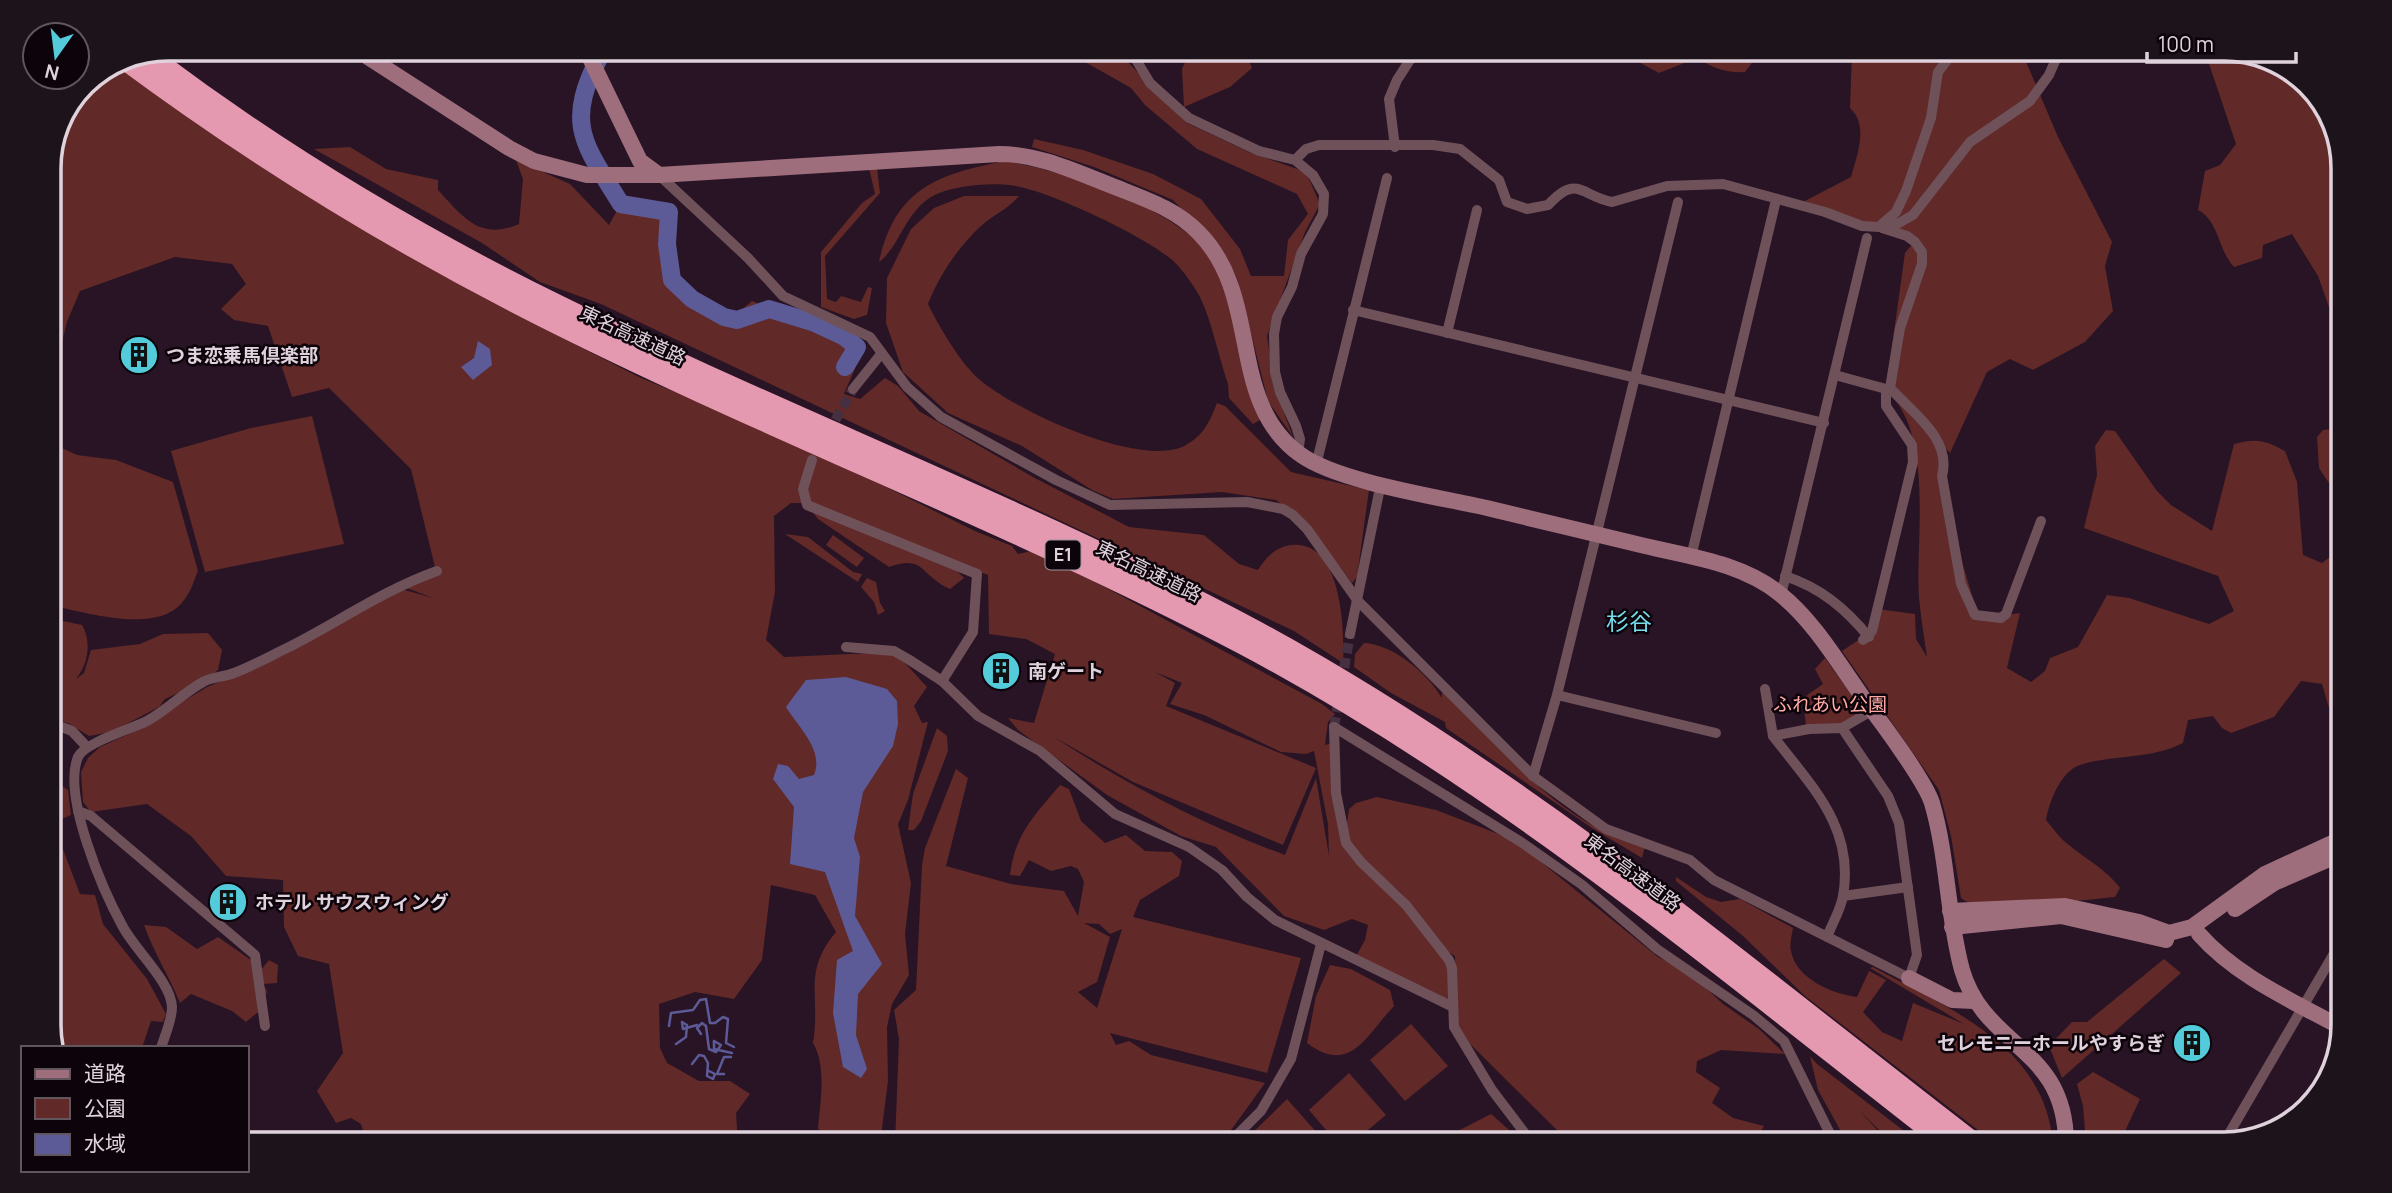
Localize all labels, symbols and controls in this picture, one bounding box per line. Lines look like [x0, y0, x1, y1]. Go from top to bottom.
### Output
north arrow [21, 21, 91, 91]
scale bar [2147, 21, 2296, 65]
text: 100 m [2158, 30, 2214, 58]
text: N [42, 58, 62, 87]
street label: 東名高速道路 [576, 299, 690, 371]
building icon: つま恋乗馬倶楽部 [118, 334, 160, 376]
place label: つま恋乗馬倶楽部 [166, 342, 318, 368]
street label: 東名高速道路 [1092, 534, 1206, 608]
road number: E1 [1046, 540, 1080, 570]
district label: 杉谷 [1606, 605, 1652, 637]
building icon: 南ゲート [980, 650, 1022, 692]
place label: 南ゲート [1028, 658, 1104, 684]
park label: ふれあい公園 [1773, 691, 1887, 717]
street label: 東名高速道路 [1580, 827, 1686, 917]
building icon: ホテル サウスウィング [207, 881, 249, 923]
place label: ホテル サウスウィング [255, 889, 449, 915]
building icon: セレモニーホールやすらぎ [2171, 1022, 2213, 1064]
place label: セレモニーホールやすらぎ [1937, 1030, 2165, 1056]
legend [21, 1046, 248, 1172]
text: 道路 [84, 1059, 126, 1087]
text: 公園 [84, 1094, 126, 1122]
text: 水域 [84, 1129, 126, 1157]

